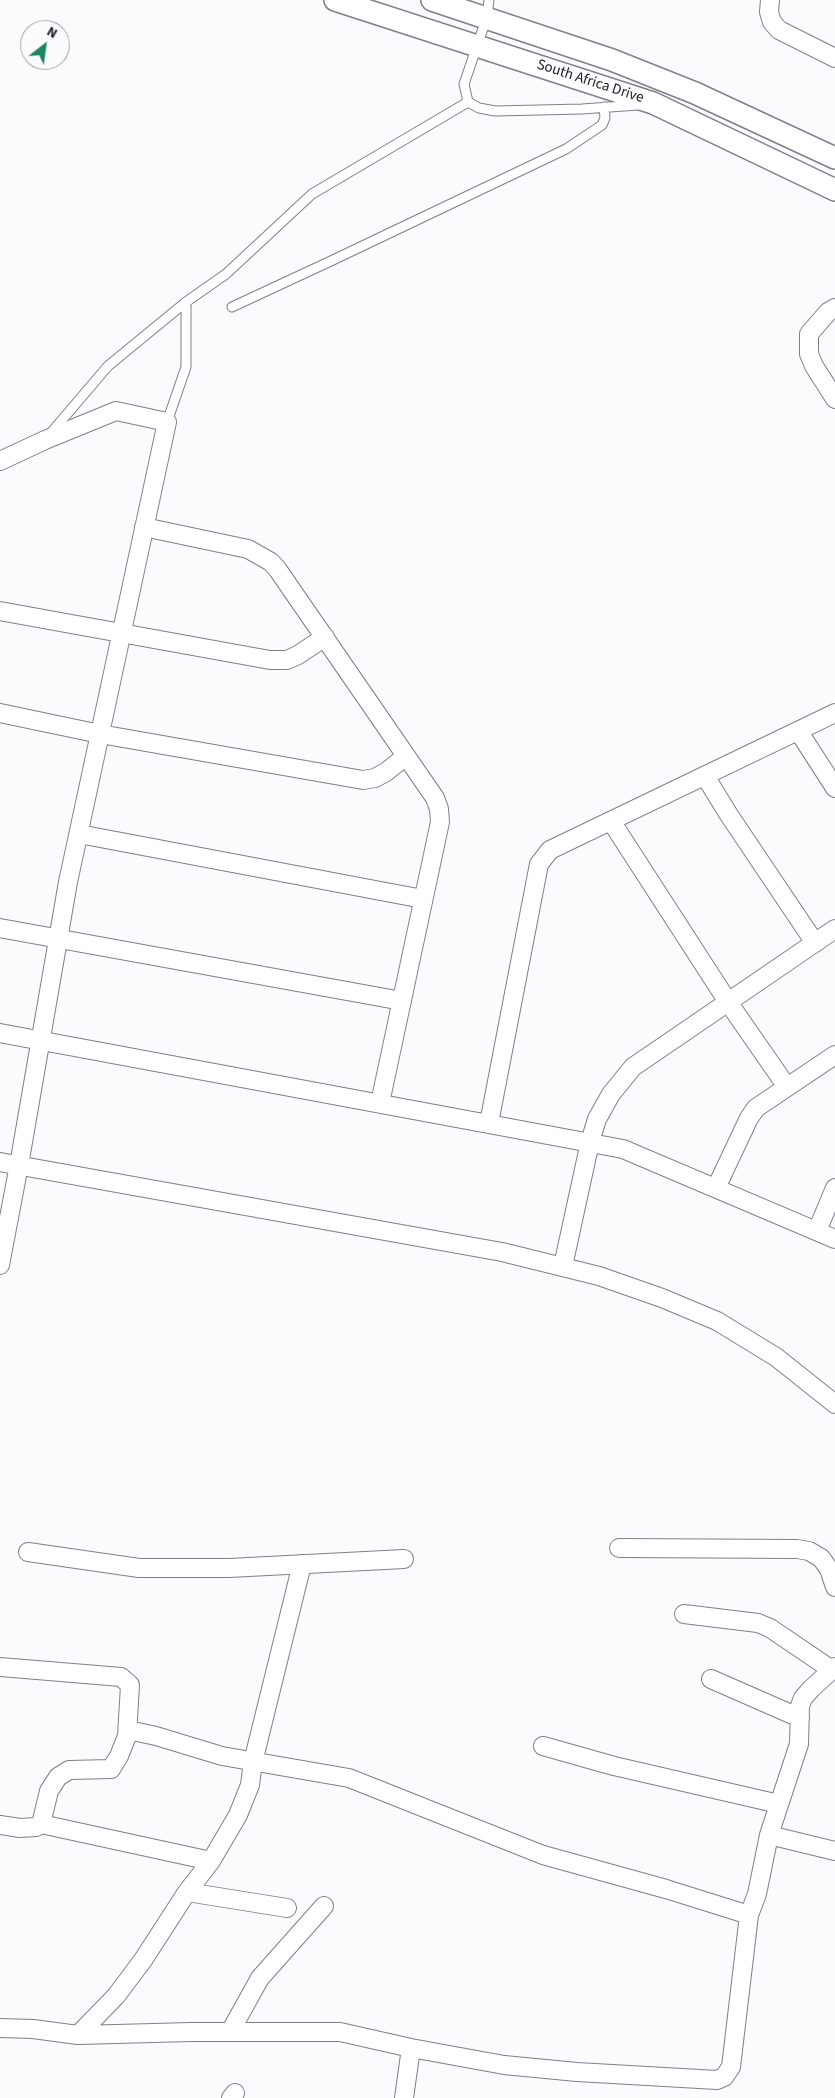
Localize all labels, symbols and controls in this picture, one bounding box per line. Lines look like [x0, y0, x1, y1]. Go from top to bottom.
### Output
north arrow [20, 20, 70, 70]
text: N [43, 22, 61, 44]
street label: South Africa Drive [534, 56, 646, 108]

